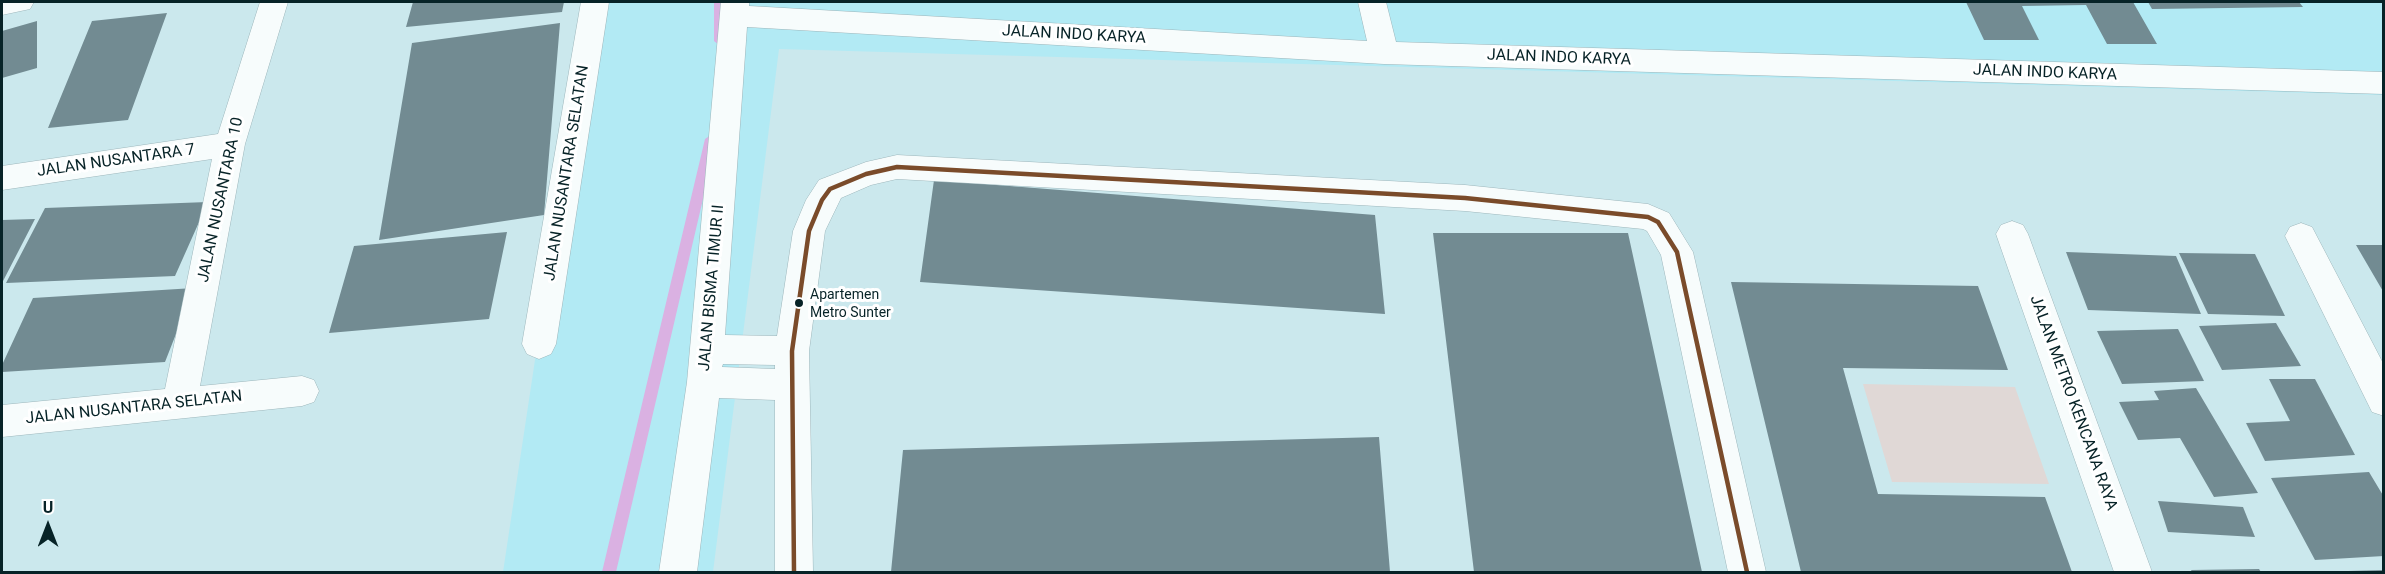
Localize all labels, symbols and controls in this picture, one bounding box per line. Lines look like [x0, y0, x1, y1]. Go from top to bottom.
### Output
street label: JALAN INDO KARYA [1001, 22, 1147, 48]
street label: JALAN INDO KARYA [1487, 46, 1631, 70]
street label: JALAN INDO KARYA [1973, 61, 2117, 85]
street label: JALAN NUSANTARA SELATAN [540, 64, 594, 282]
street label: JALAN NUSANTARA 10 [194, 116, 248, 284]
street label: JALAN NUSANTARA 7 [36, 140, 196, 182]
street label: JALAN BISMA TIMUR II [695, 204, 729, 372]
place label: Apartemen Metro Sunter [810, 287, 891, 320]
street label: JALAN METRO KENCANA RAYA [2025, 293, 2121, 513]
marker: Apartemen Metro Sunter [793, 297, 805, 309]
street label: JALAN NUSANTARA SELATAN [25, 387, 243, 429]
north arrow [18, 496, 78, 556]
text: U [43, 498, 53, 517]

